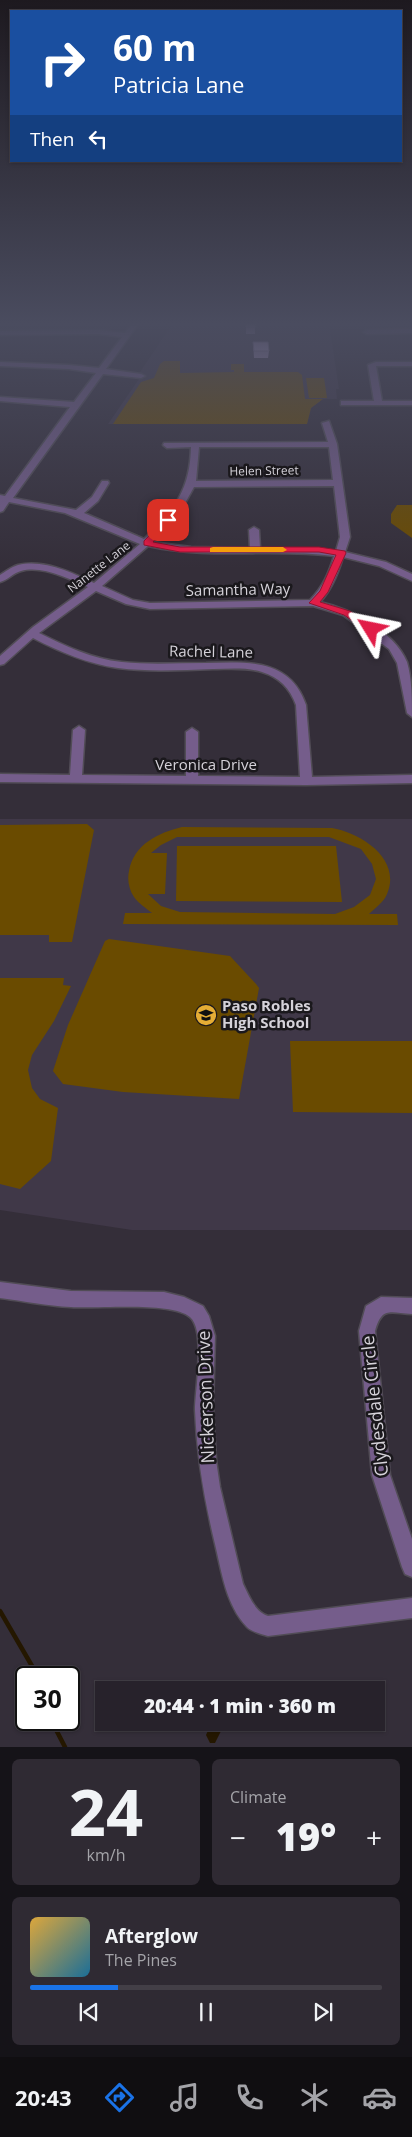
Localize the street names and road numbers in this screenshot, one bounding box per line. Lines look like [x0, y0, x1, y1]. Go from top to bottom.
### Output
street label: Helen Street [229, 461, 299, 480]
street label: Nanette Lane [64, 537, 134, 596]
street label: Samantha Way [186, 578, 291, 600]
street label: Rachel Lane [169, 640, 253, 662]
street label: Veronica Drive [155, 754, 257, 774]
street label: Nickerson Drive [191, 1330, 219, 1464]
street label: Clydesdale Circle [355, 1335, 393, 1478]

